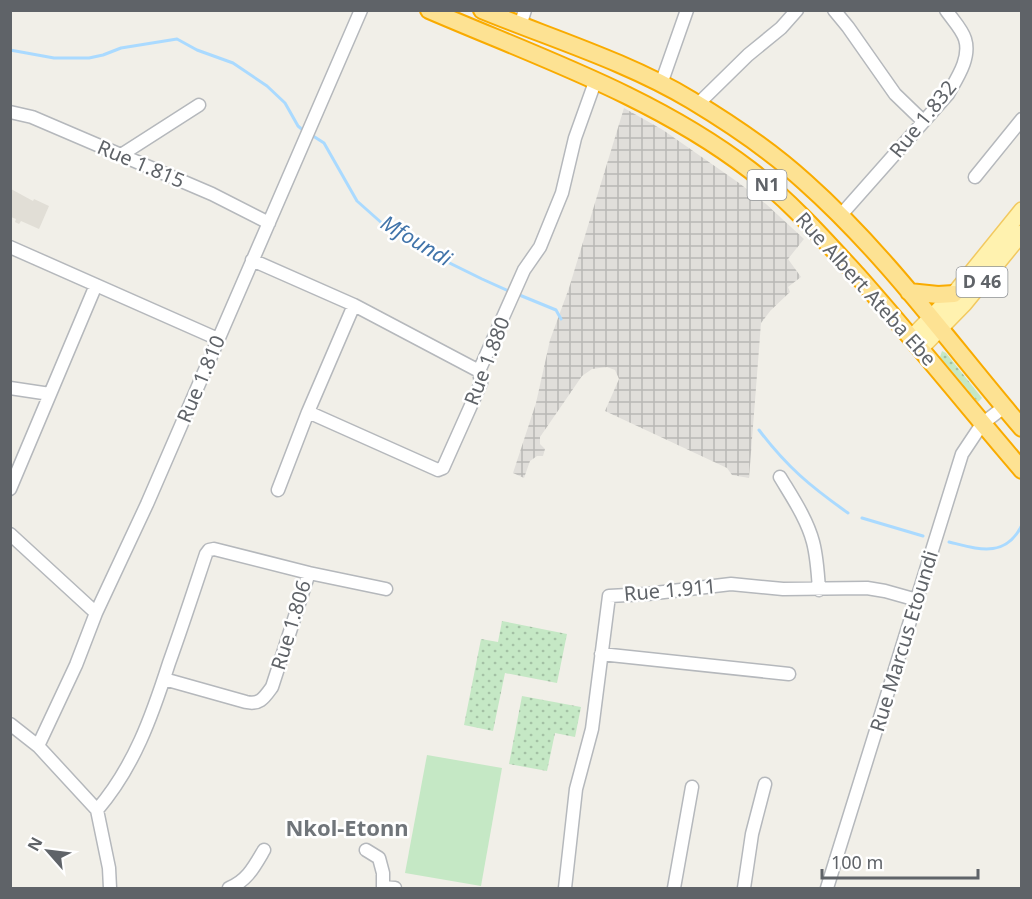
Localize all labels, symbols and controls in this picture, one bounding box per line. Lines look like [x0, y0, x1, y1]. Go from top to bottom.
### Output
street label: Rue 1.832 [883, 74, 962, 163]
street label: Rue 1.815 [93, 133, 189, 194]
road number: N1 [748, 170, 786, 200]
street label: Rue Albert Ateba Ebe [790, 206, 943, 371]
water label: Mfoundi [376, 208, 458, 273]
road number: D 46 [956, 267, 1008, 297]
street label: Rue 1.880 [457, 313, 516, 409]
street label: Rue 1.810 [170, 331, 231, 427]
street label: Rue Marcus Etoundi [863, 547, 944, 735]
street label: Rue 1.911 [623, 572, 717, 607]
street label: Rue 1.806 [264, 577, 317, 673]
district label: Nkol-Etonn [285, 812, 409, 842]
north arrow [18, 821, 78, 881]
text: N [22, 833, 48, 855]
scale bar [822, 842, 978, 880]
text: 100 m [831, 850, 883, 874]

